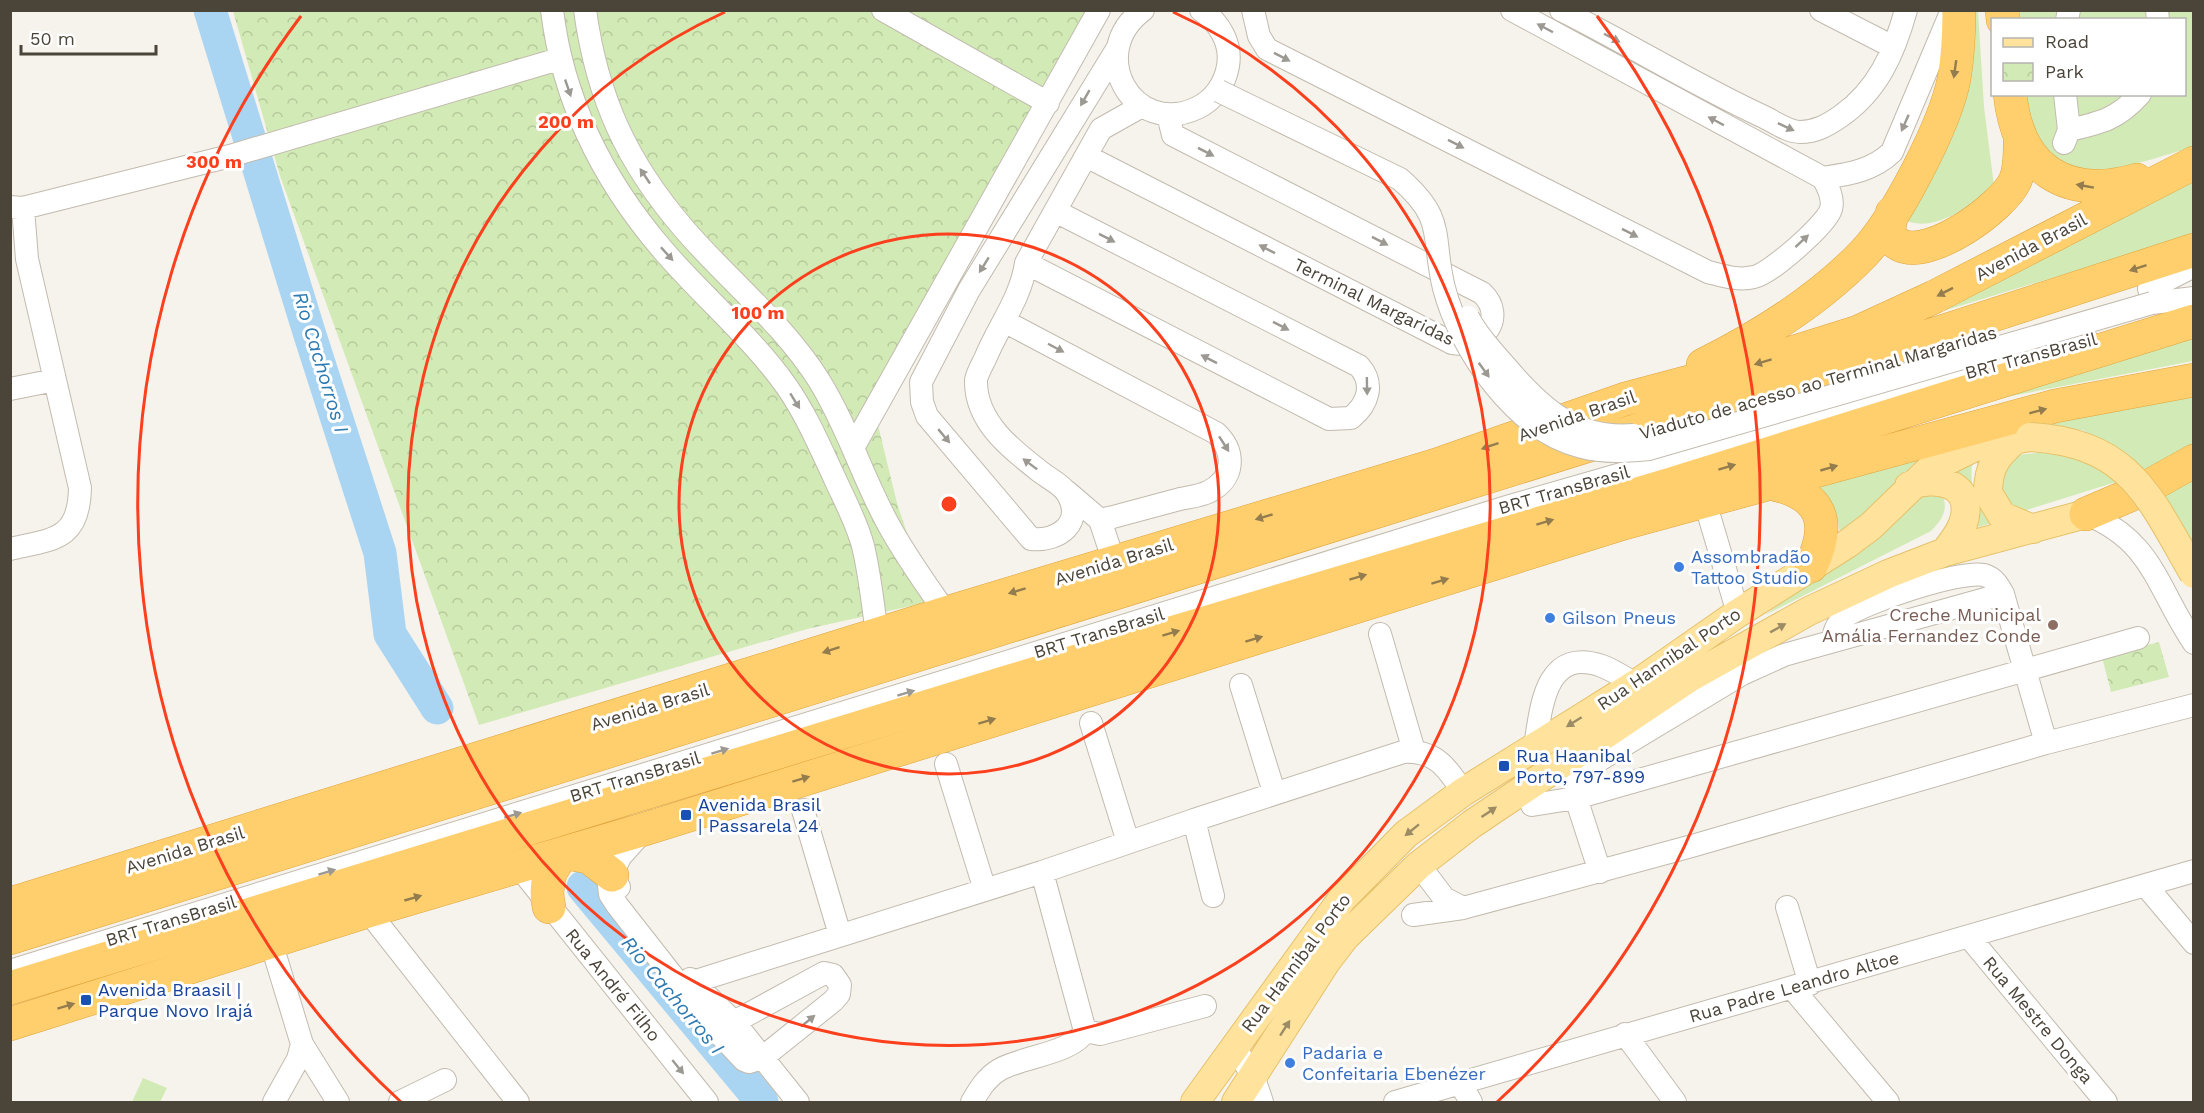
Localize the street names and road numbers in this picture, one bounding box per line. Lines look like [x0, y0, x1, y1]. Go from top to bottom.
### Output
street label: Avenida Brasil [1972, 208, 2090, 285]
street label: Terminal Margaridas [1290, 254, 1458, 350]
street label: Viaduto de acesso ao Terminal Margaridas [1637, 321, 1999, 444]
street label: BRT TransBrasil [1963, 328, 2100, 383]
street label: Avenida Brasil [1515, 385, 1639, 445]
street label: BRT TransBrasil [1496, 461, 1632, 518]
street label: Avenida Brasil [1052, 533, 1176, 590]
street label: BRT TransBrasil [1031, 603, 1167, 662]
street label: Rua Hannibal Porto [1593, 603, 1744, 714]
street label: Avenida Brasil [588, 678, 712, 735]
street label: BRT TransBrasil [567, 747, 703, 806]
street label: Avenida Brasil [123, 821, 247, 878]
street label: Rua Hannibal Porto [1237, 889, 1355, 1036]
street label: BRT TransBrasil [103, 891, 239, 950]
street label: Rua André Filho [561, 924, 665, 1045]
street label: Rua Padre Leandro Altoe [1686, 946, 1901, 1027]
street label: Rua Mestre Donga [1979, 952, 2098, 1088]

